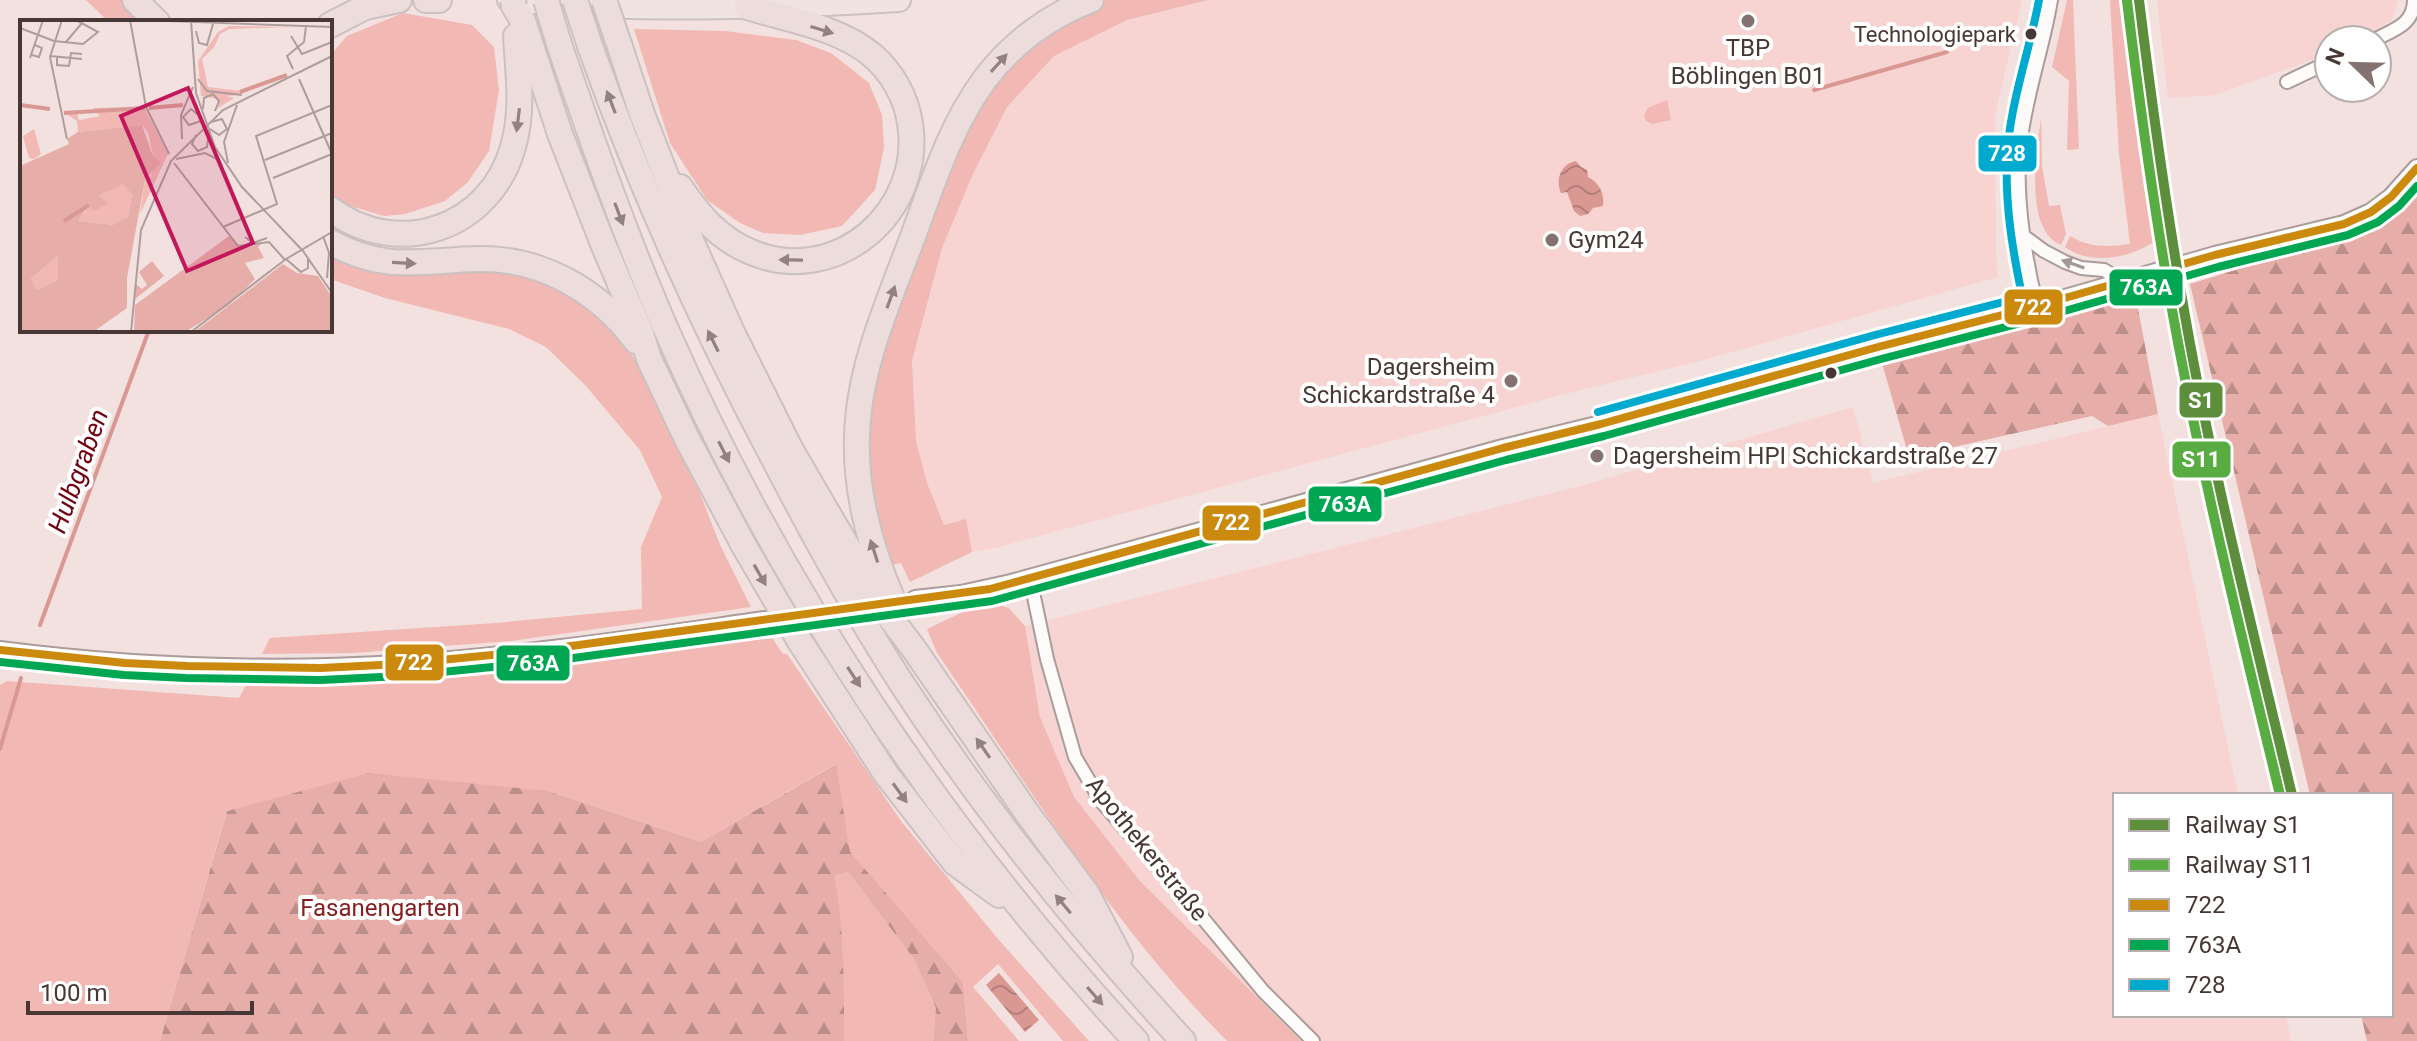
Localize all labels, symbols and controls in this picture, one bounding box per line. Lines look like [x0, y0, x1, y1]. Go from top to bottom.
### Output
marker: TBP Böblingen B01 [1739, 12, 1757, 30]
inset map [20, 20, 332, 332]
place label: Technologiepark [1854, 22, 2017, 47]
one-way arrow [811, 24, 835, 36]
north arrow [2313, 24, 2393, 104]
marker: Technologiepark [2023, 26, 2039, 42]
place label: TBP Böblingen B01 [1671, 34, 1825, 90]
text: N [2321, 44, 2350, 68]
one-way arrow [989, 53, 1007, 72]
one-way arrow [604, 89, 617, 113]
one-way arrow [512, 108, 525, 133]
line badge: 728 [1977, 134, 2038, 173]
text: 728 [1988, 141, 2026, 166]
one-way arrow [613, 202, 626, 226]
place label: Gym24 [1568, 226, 1644, 254]
marker: Gym24 [1543, 231, 1561, 249]
one-way arrow [778, 253, 803, 266]
one-way arrow [392, 257, 417, 270]
one-way arrow [2061, 257, 2085, 270]
line badge: 763A [2108, 268, 2184, 307]
text: 763A [2120, 275, 2173, 300]
one-way arrow [885, 285, 897, 309]
line badge: 722 [2003, 288, 2064, 326]
text: 722 [2014, 295, 2052, 320]
one-way arrow [706, 329, 720, 352]
place label: Dagersheim Schickardstraße 4 [1303, 353, 1495, 409]
unlabelled marker [1823, 365, 1839, 381]
marker: Dagersheim Schickardstraße 4 [1502, 372, 1520, 390]
line badge: S1 [2178, 381, 2224, 419]
text: S1 [2188, 388, 2214, 413]
water label: Hulbgraben [42, 405, 114, 537]
one-way arrow [718, 440, 731, 463]
line badge: S11 [2171, 440, 2232, 479]
place label: Dagersheim HPI Schickardstraße 27 [1613, 442, 1998, 470]
marker: Dagersheim HPI Schickardstraße 27 [1588, 447, 1606, 465]
text: S11 [2182, 447, 2220, 472]
line badge: 763A [1307, 485, 1383, 523]
text: 763A [1319, 492, 1372, 517]
line badge: 722 [1201, 504, 1262, 542]
text: 722 [1212, 510, 1250, 535]
one-way arrow [867, 538, 879, 562]
one-way arrow [753, 563, 767, 586]
line badge: 722 [384, 643, 445, 682]
line badge: 763A [495, 644, 571, 682]
text: 722 [395, 650, 433, 675]
text: 763A [507, 651, 560, 676]
one-way arrow [847, 666, 861, 688]
one-way arrow [976, 738, 991, 759]
street label: Apothekerstraße [1080, 771, 1214, 927]
one-way arrow [892, 783, 908, 803]
legend [2113, 793, 2393, 1017]
text: Railway S1 [2185, 811, 2300, 839]
text: Railway S11 [2185, 851, 2314, 879]
text: 722 [2185, 891, 2225, 919]
park label: Fasanengarten [300, 894, 460, 922]
one-way arrow [1055, 894, 1072, 914]
text: 763A [2185, 931, 2241, 959]
scale bar [28, 965, 252, 1015]
text: 728 [2185, 971, 2225, 999]
text: 100 m [40, 979, 107, 1007]
one-way arrow [1086, 987, 1104, 1006]

